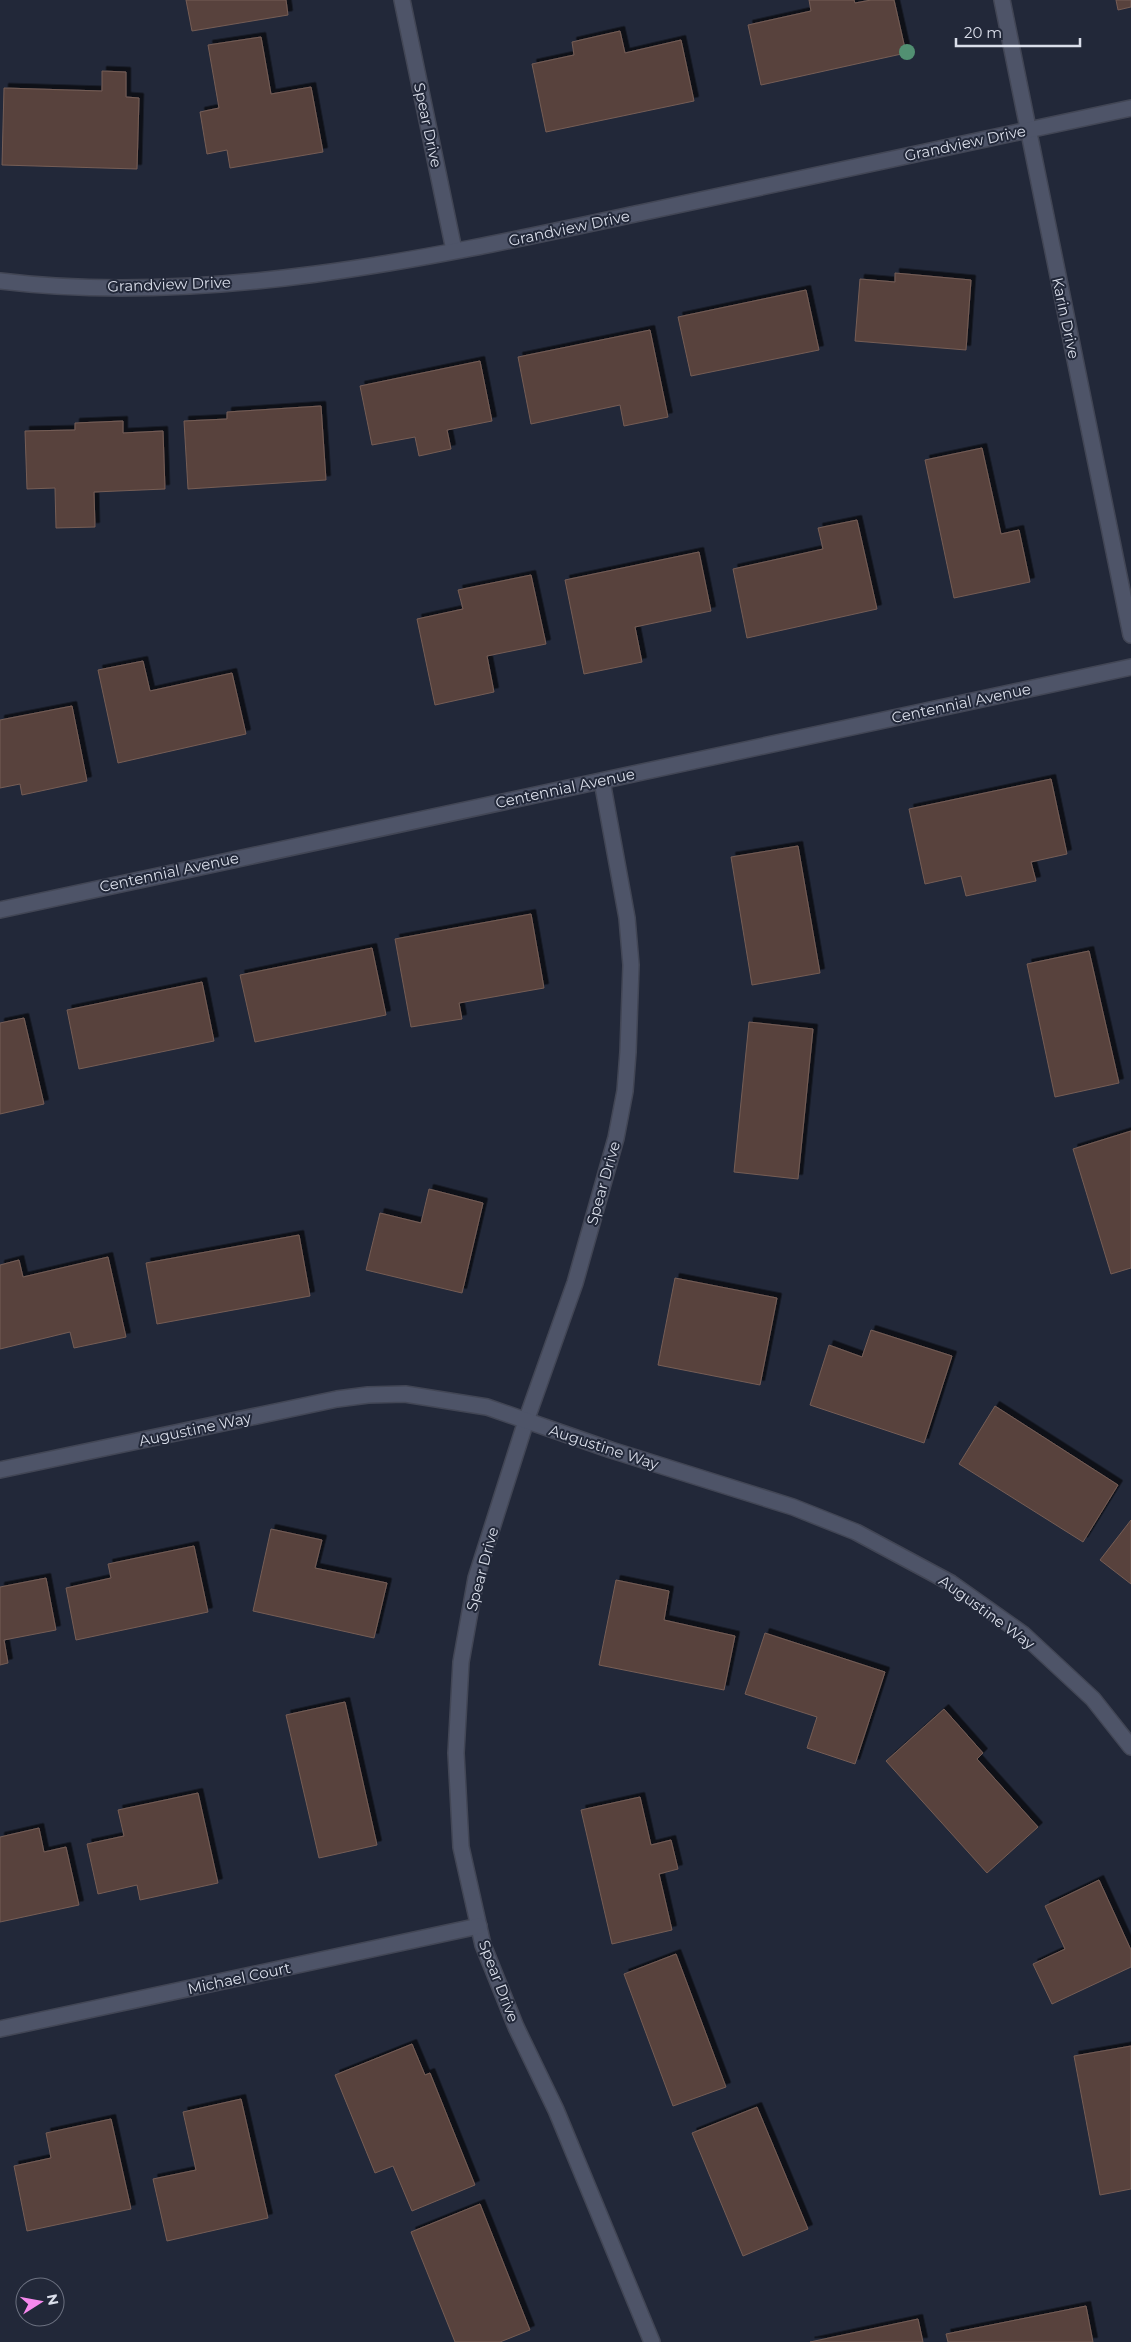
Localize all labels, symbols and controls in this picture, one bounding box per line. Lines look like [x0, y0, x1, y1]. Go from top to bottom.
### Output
scale bar [956, 15, 1080, 47]
text: 20 m [964, 23, 1002, 42]
street label: Spear Drive [410, 81, 446, 169]
street label: Grandview Drive [903, 121, 1027, 165]
street label: Grandview Drive [507, 206, 631, 250]
street label: Grandview Drive [107, 272, 231, 296]
street label: Karin Drive [1048, 276, 1084, 360]
street label: Centennial Avenue [890, 679, 1032, 727]
street label: Centennial Avenue [494, 764, 636, 812]
street label: Centennial Avenue [98, 848, 240, 896]
street label: Spear Drive [582, 1139, 624, 1227]
street label: Augustine Way [137, 1408, 254, 1450]
street label: Augustine Way [547, 1420, 662, 1474]
street label: Spear Drive [462, 1525, 502, 1613]
street label: Augustine Way [935, 1571, 1039, 1654]
street label: Spear Drive [475, 1937, 523, 2025]
street label: Michael Court [186, 1958, 292, 1998]
north arrow [15, 2277, 65, 2327]
text: N [43, 2292, 63, 2307]

